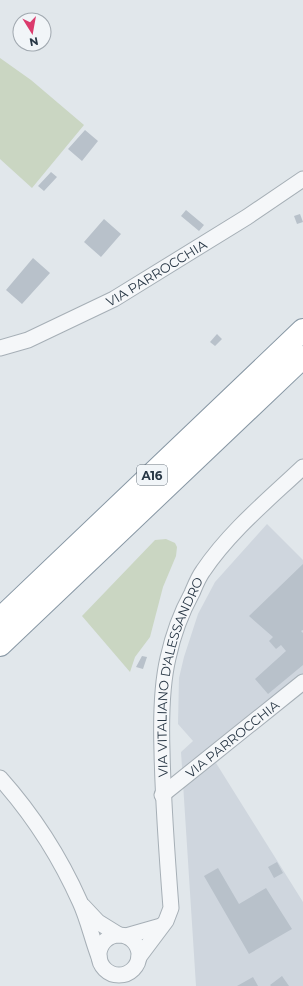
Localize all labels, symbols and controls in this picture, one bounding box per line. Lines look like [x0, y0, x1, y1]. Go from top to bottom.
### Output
north arrow [12, 12, 52, 52]
text: N [28, 34, 40, 50]
street label: VIA PARROCCHIA [103, 236, 210, 310]
road number: A16 [137, 465, 167, 485]
street label: VIA VITALIANO D'ALESSANDRO [154, 574, 206, 777]
street label: VIA PARROCCHIA [182, 696, 283, 781]

